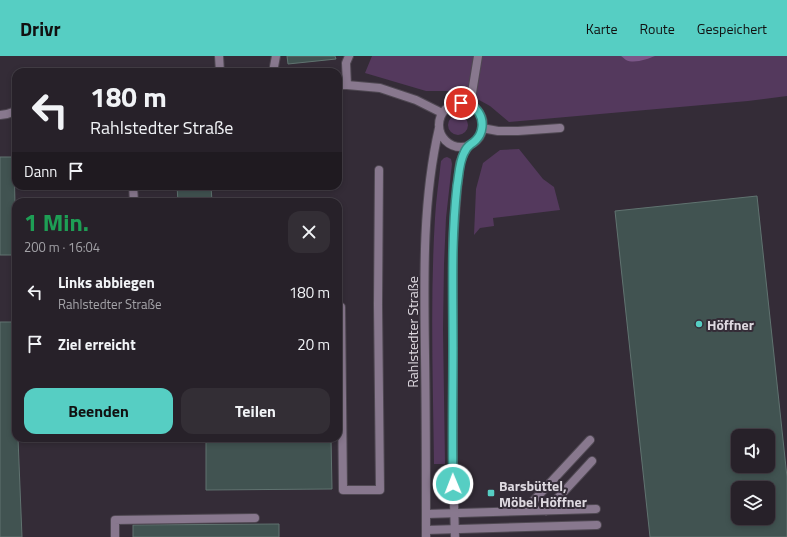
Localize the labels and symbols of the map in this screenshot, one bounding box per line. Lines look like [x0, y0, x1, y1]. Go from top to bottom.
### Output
pin [444, 86, 478, 120]
street label: Rahlstedter Straße [402, 276, 423, 388]
place label: Höffner [707, 314, 754, 335]
marker: Höffner [694, 319, 704, 329]
position arrow [432, 463, 474, 505]
place label: Barsbüttel, Möbel Höffner [499, 475, 587, 512]
marker: Barsbüttel, Möbel Höffner [486, 488, 496, 498]

